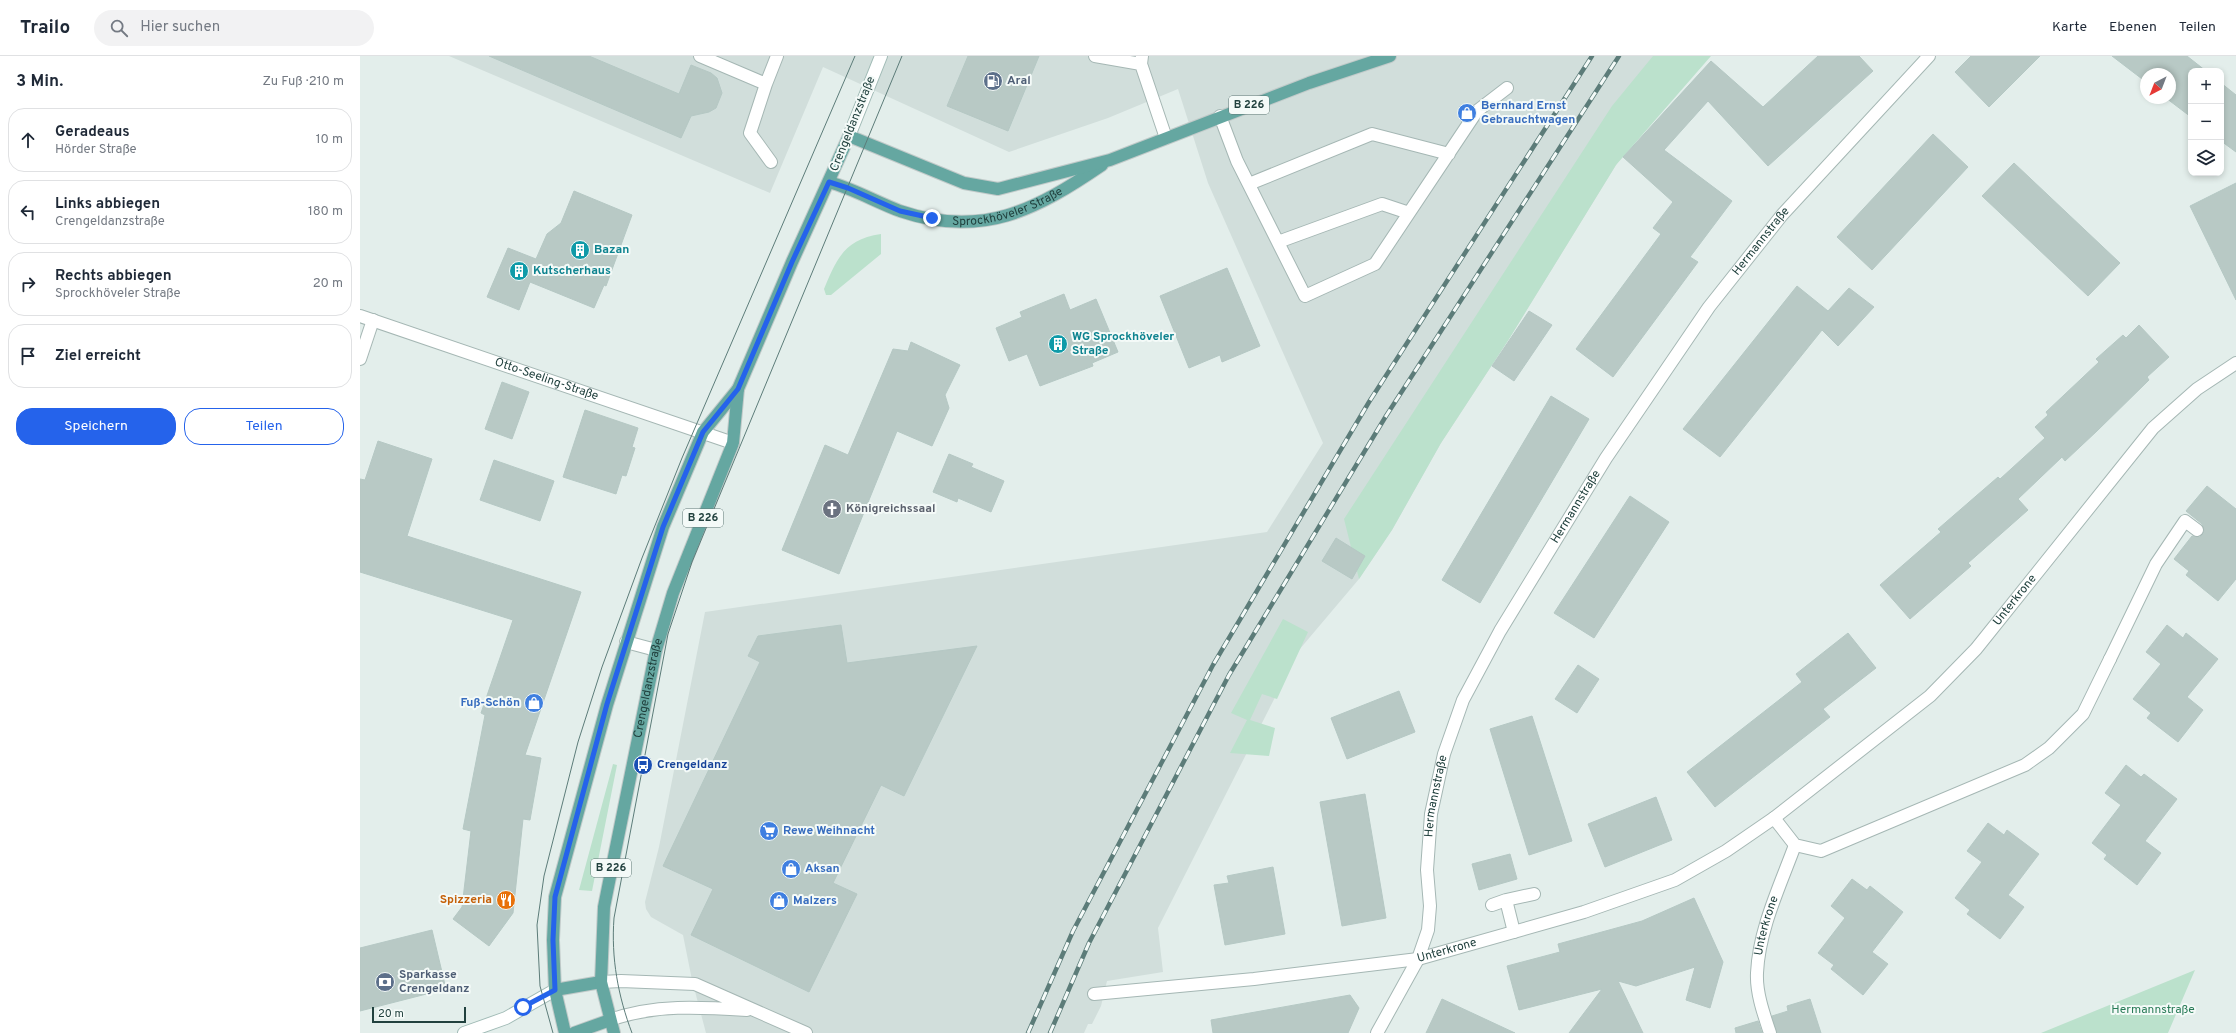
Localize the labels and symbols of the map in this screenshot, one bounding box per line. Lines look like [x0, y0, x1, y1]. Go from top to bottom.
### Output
north arrow [2140, 68, 2176, 104]
fuel station icon: Aral [982, 70, 1004, 92]
place label: Aral [1007, 73, 1031, 89]
street label: Crengeldanzstraße [827, 74, 879, 174]
road number: B 226 [1229, 96, 1269, 114]
place label: Bernhard Ernst Gebrauchtwagen [1481, 98, 1575, 128]
shop icon: Bernhard Ernst Gebrauchtwagen [1456, 102, 1478, 124]
street label: Sprockhöveler Straße [952, 184, 1066, 230]
street label: Hermannstraße [1729, 204, 1793, 279]
route end [923, 209, 941, 227]
building icon: Bazan [569, 239, 591, 261]
place label: Bazan [594, 242, 629, 258]
building icon: Kutscherhaus [508, 260, 530, 282]
place label: Kutscherhaus [533, 263, 611, 279]
place label: WG Sprockhöveler Straße [1072, 329, 1174, 359]
building icon: WG Sprockhöveler Straße [1047, 333, 1069, 355]
street label: Otto-Seeling-Straße [492, 354, 600, 405]
street label: Hermannstraße [1547, 467, 1605, 547]
church icon: Königreichssaal [821, 498, 843, 520]
place label: Königreichssaal [846, 501, 935, 517]
road number: B 226 [683, 509, 723, 527]
street label: Unterkrone [1990, 571, 2040, 629]
street label: Crengeldanzstraße [630, 636, 667, 739]
shop icon: Fuß-Schön [523, 692, 545, 714]
place label: Fuß-Schön [460, 695, 520, 711]
bus stop icon: Crengeldanz [632, 754, 654, 776]
street label: Hermannstraße [1421, 754, 1452, 838]
place label: Crengeldanz [657, 757, 728, 773]
supermarket icon: Rewe Weihnacht [758, 820, 780, 842]
place label: Rewe Weihnacht [783, 823, 875, 839]
shop icon: Aksan [780, 858, 802, 880]
road number: B 226 [591, 859, 631, 877]
place label: Aksan [805, 861, 840, 877]
restaurant icon: Spizzeria [495, 889, 517, 911]
shop icon: Malzers [768, 890, 790, 912]
place label: Spizzeria [440, 892, 492, 908]
place label: Malzers [793, 893, 837, 909]
street label: Unterkrone [1751, 894, 1783, 957]
street label: Unterkrone [1415, 935, 1479, 967]
place label: Sparkasse Crengeldanz [399, 967, 470, 997]
bank icon: Sparkasse Crengeldanz [374, 971, 396, 993]
route start [514, 998, 532, 1016]
park label: Hermannstraße [2111, 1002, 2195, 1018]
scale bar [372, 1005, 466, 1024]

